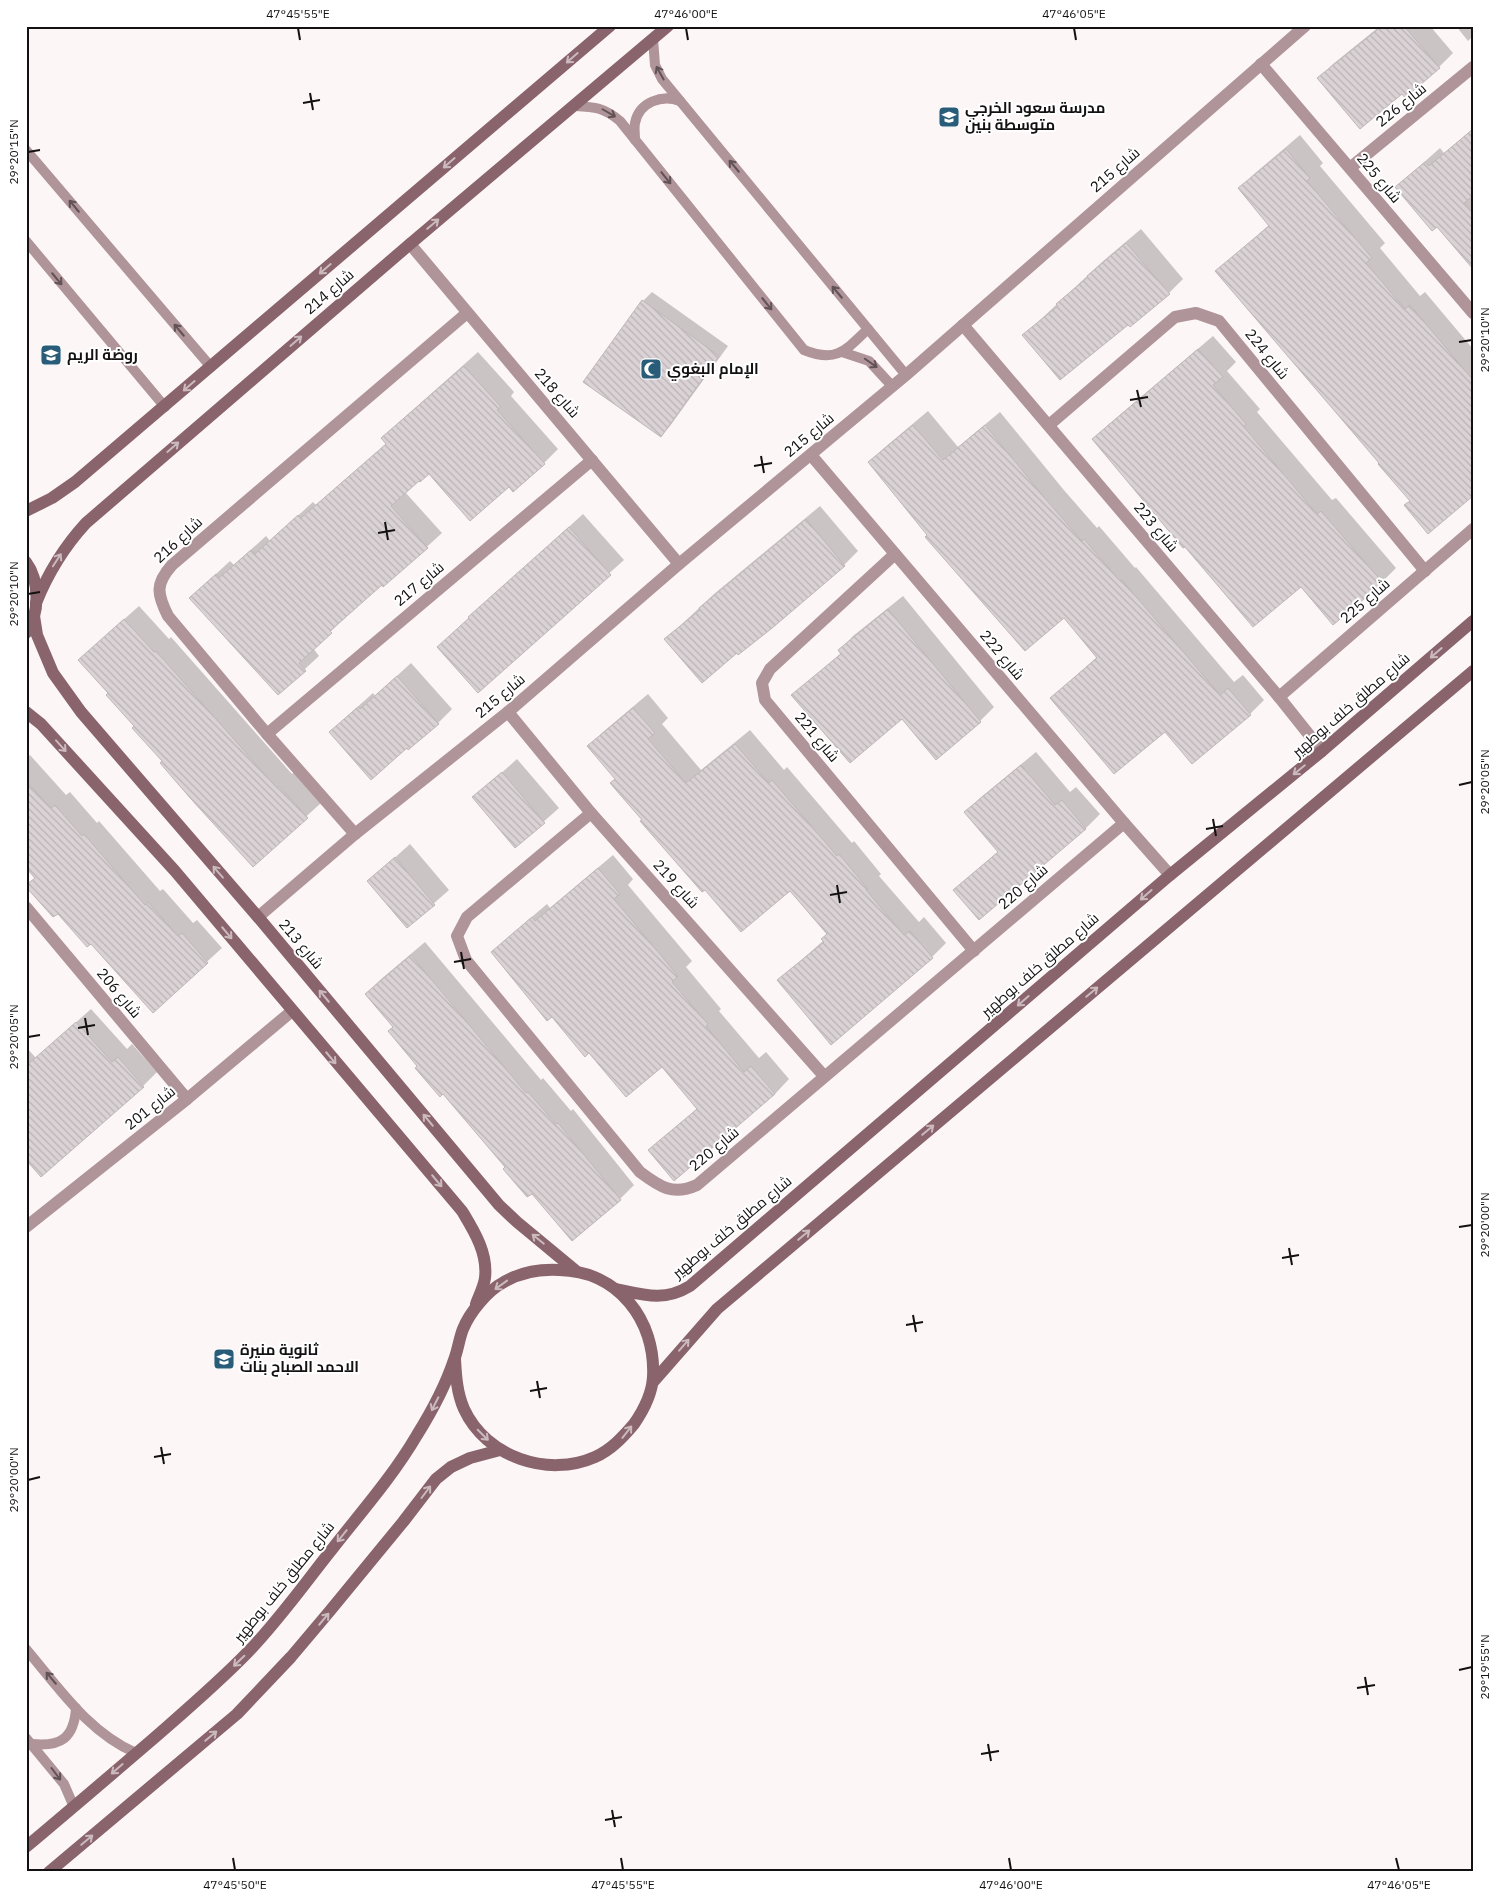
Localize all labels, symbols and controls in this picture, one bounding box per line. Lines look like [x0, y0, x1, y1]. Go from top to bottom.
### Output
text: 47°45'55"E [266, 6, 330, 21]
text: 47°46'00"E [654, 6, 718, 21]
text: 47°46'05"E [1042, 6, 1106, 21]
one-way arrow [566, 52, 579, 64]
one-way arrow [654, 66, 664, 81]
street label: شارع 226 [1372, 78, 1431, 132]
place label: مدرسة سعود الخرجي متوسطة بنين [965, 98, 1105, 134]
school or university icon: مدرسة سعود الخرجي متوسطة بنين [937, 105, 961, 129]
one-way arrow [602, 108, 616, 119]
text: 29°20'15"N [6, 119, 21, 185]
street label: شارع 215 [1086, 143, 1145, 198]
street label: شارع 225 [1351, 149, 1406, 208]
one-way arrow [443, 158, 456, 169]
one-way arrow [728, 160, 739, 173]
one-way arrow [660, 171, 671, 184]
one-way arrow [68, 199, 80, 212]
one-way arrow [426, 219, 439, 230]
one-way arrow [319, 263, 332, 275]
street label: شارع 214 [300, 265, 359, 320]
one-way arrow [52, 272, 63, 285]
one-way arrow [832, 285, 843, 298]
one-way arrow [762, 298, 773, 311]
text: 29°20'10"N [1477, 307, 1492, 373]
one-way arrow [174, 323, 185, 336]
street label: شارع 224 [1240, 325, 1294, 384]
one-way arrow [290, 335, 303, 347]
school or university icon: روضة الريم [39, 343, 63, 367]
place label: روضة الريم [67, 345, 138, 365]
mosque icon: الإمام البغوي [639, 357, 663, 381]
one-way arrow [864, 358, 878, 368]
place label: الإمام البغوي [667, 359, 759, 381]
street label: شارع 218 [529, 364, 584, 423]
one-way arrow [182, 380, 195, 392]
street label: شارع 215 [780, 408, 839, 463]
one-way arrow [167, 441, 180, 453]
street label: شارع 223 [1128, 498, 1183, 557]
street label: شارع 216 [149, 512, 207, 568]
one-way arrow [52, 553, 62, 567]
street label: شارع 217 [390, 557, 449, 612]
text: 29°20'10"N [6, 561, 21, 627]
street label: شارع 225 [1336, 574, 1395, 629]
street label: شارع 222 [974, 626, 1029, 685]
one-way arrow [1429, 647, 1442, 659]
street label: شارع مطلق خلف بوطهير [1287, 648, 1415, 763]
street label: شارع 215 [471, 669, 530, 724]
street label: شارع 221 [789, 708, 844, 767]
one-way arrow [55, 740, 67, 753]
text: 29°20'05"N [1477, 749, 1492, 815]
one-way arrow [1293, 764, 1306, 775]
street label: شارع 219 [648, 855, 703, 914]
street label: شارع 220 [994, 860, 1053, 915]
one-way arrow [213, 865, 224, 878]
one-way arrow [1140, 889, 1153, 901]
street label: شارع مطلق خلف بوطهير [976, 908, 1104, 1023]
street label: شارع 213 [273, 915, 328, 974]
one-way arrow [221, 927, 232, 940]
street label: شارع 206 [91, 964, 146, 1023]
one-way arrow [1086, 986, 1099, 997]
one-way arrow [318, 989, 329, 1002]
one-way arrow [1017, 995, 1030, 1006]
text: 29°20'05"N [6, 1004, 21, 1070]
one-way arrow [326, 1051, 337, 1064]
street label: شارع 201 [121, 1081, 180, 1135]
one-way arrow [423, 1114, 434, 1127]
street label: شارع 220 [685, 1122, 744, 1177]
one-way arrow [921, 1125, 934, 1136]
street label: شارع مطلق خلف بوطهير [667, 1171, 797, 1284]
one-way arrow [431, 1175, 443, 1188]
text: 29°20'00"N [1477, 1192, 1492, 1258]
one-way arrow [797, 1230, 810, 1241]
one-way arrow [531, 1234, 544, 1245]
one-way arrow [494, 1280, 508, 1290]
one-way arrow [679, 1339, 690, 1352]
place label: ثانوية منيرة الاحمد الصباح بنات [240, 1340, 359, 1377]
school or university icon: ثانوية منيرة الاحمد الصباح بنات [212, 1347, 236, 1371]
one-way arrow [430, 1396, 440, 1411]
one-way arrow [622, 1426, 633, 1439]
one-way arrow [477, 1429, 489, 1441]
text: 29°20'00"N [6, 1447, 21, 1513]
one-way arrow [420, 1486, 431, 1499]
street label: شارع مطلق خلف بوطهير [228, 1517, 340, 1648]
one-way arrow [337, 1530, 348, 1543]
one-way arrow [318, 1613, 329, 1626]
text: 29°19'55"N [1477, 1634, 1492, 1700]
one-way arrow [232, 1655, 245, 1667]
one-way arrow [46, 1672, 57, 1685]
one-way arrow [205, 1730, 218, 1742]
one-way arrow [111, 1764, 124, 1775]
one-way arrow [51, 1767, 61, 1781]
one-way arrow [80, 1835, 93, 1846]
text: 47°45'50"E [203, 1877, 267, 1892]
text: 47°45'55"E [591, 1877, 655, 1892]
text: 47°46'00"E [979, 1877, 1043, 1892]
text: 47°46'05"E [1367, 1877, 1431, 1892]

